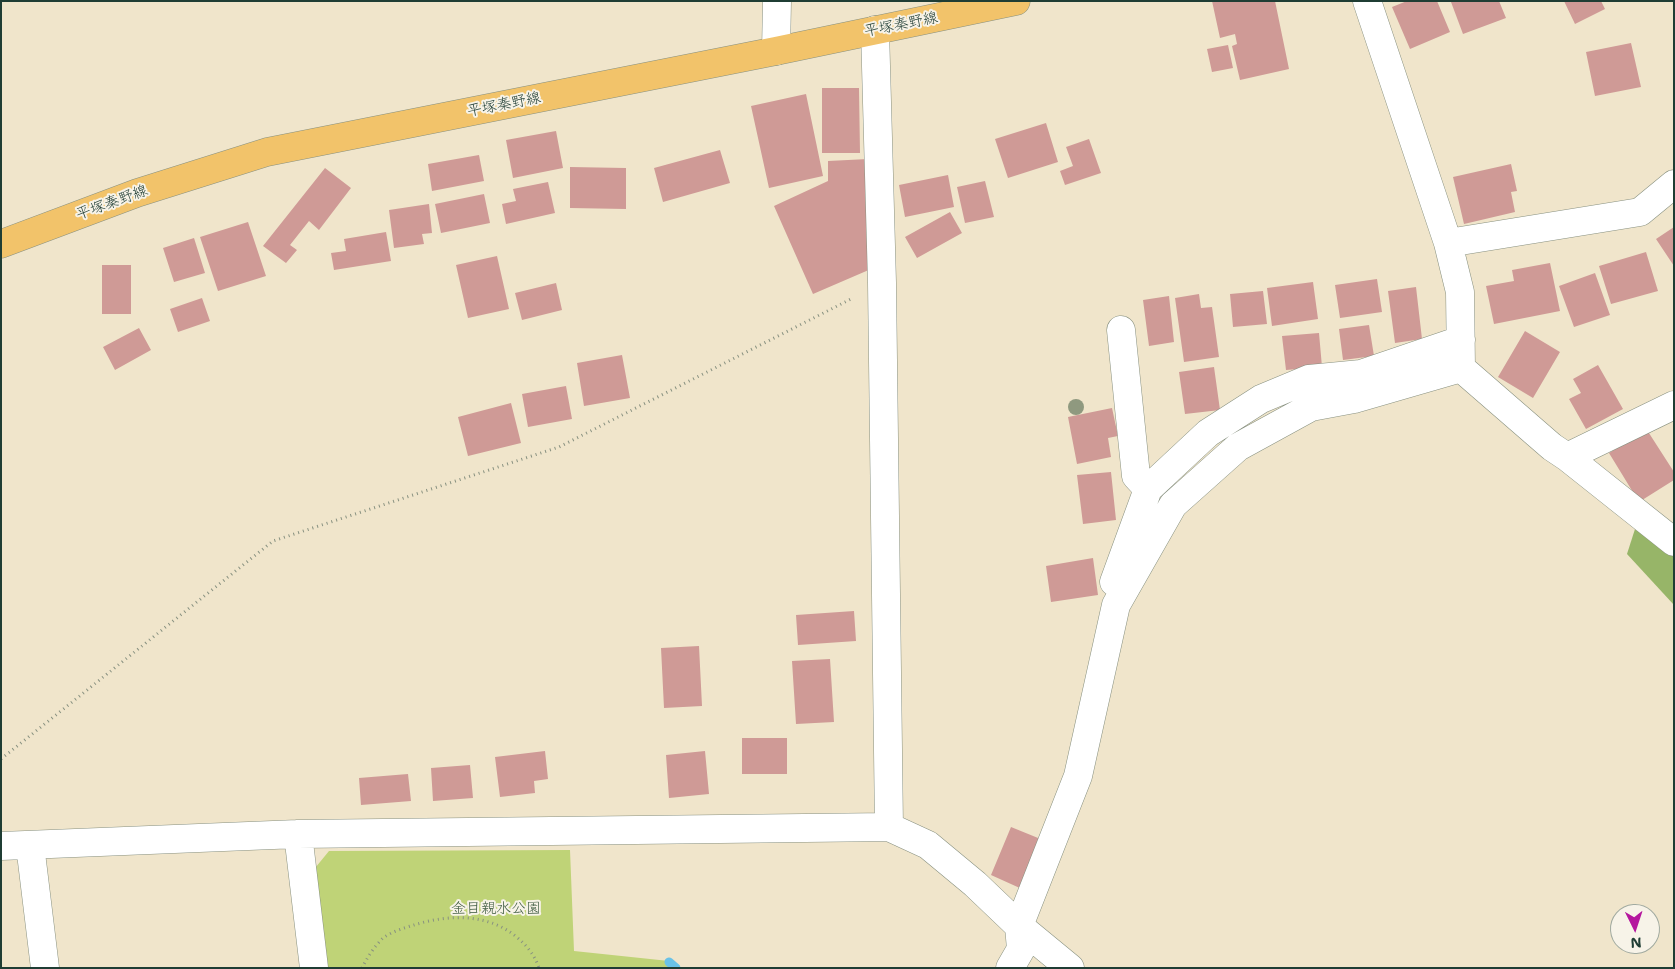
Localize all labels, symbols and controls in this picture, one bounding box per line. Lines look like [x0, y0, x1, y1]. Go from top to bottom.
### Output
street label: 平塚秦野線 [862, 9, 940, 41]
street label: 平塚秦野線 [465, 89, 543, 121]
street label: 平塚秦野線 [74, 182, 150, 224]
park label: 金目親水公園 [451, 900, 541, 918]
north arrow [1610, 904, 1660, 954]
text: N [1630, 934, 1642, 952]

